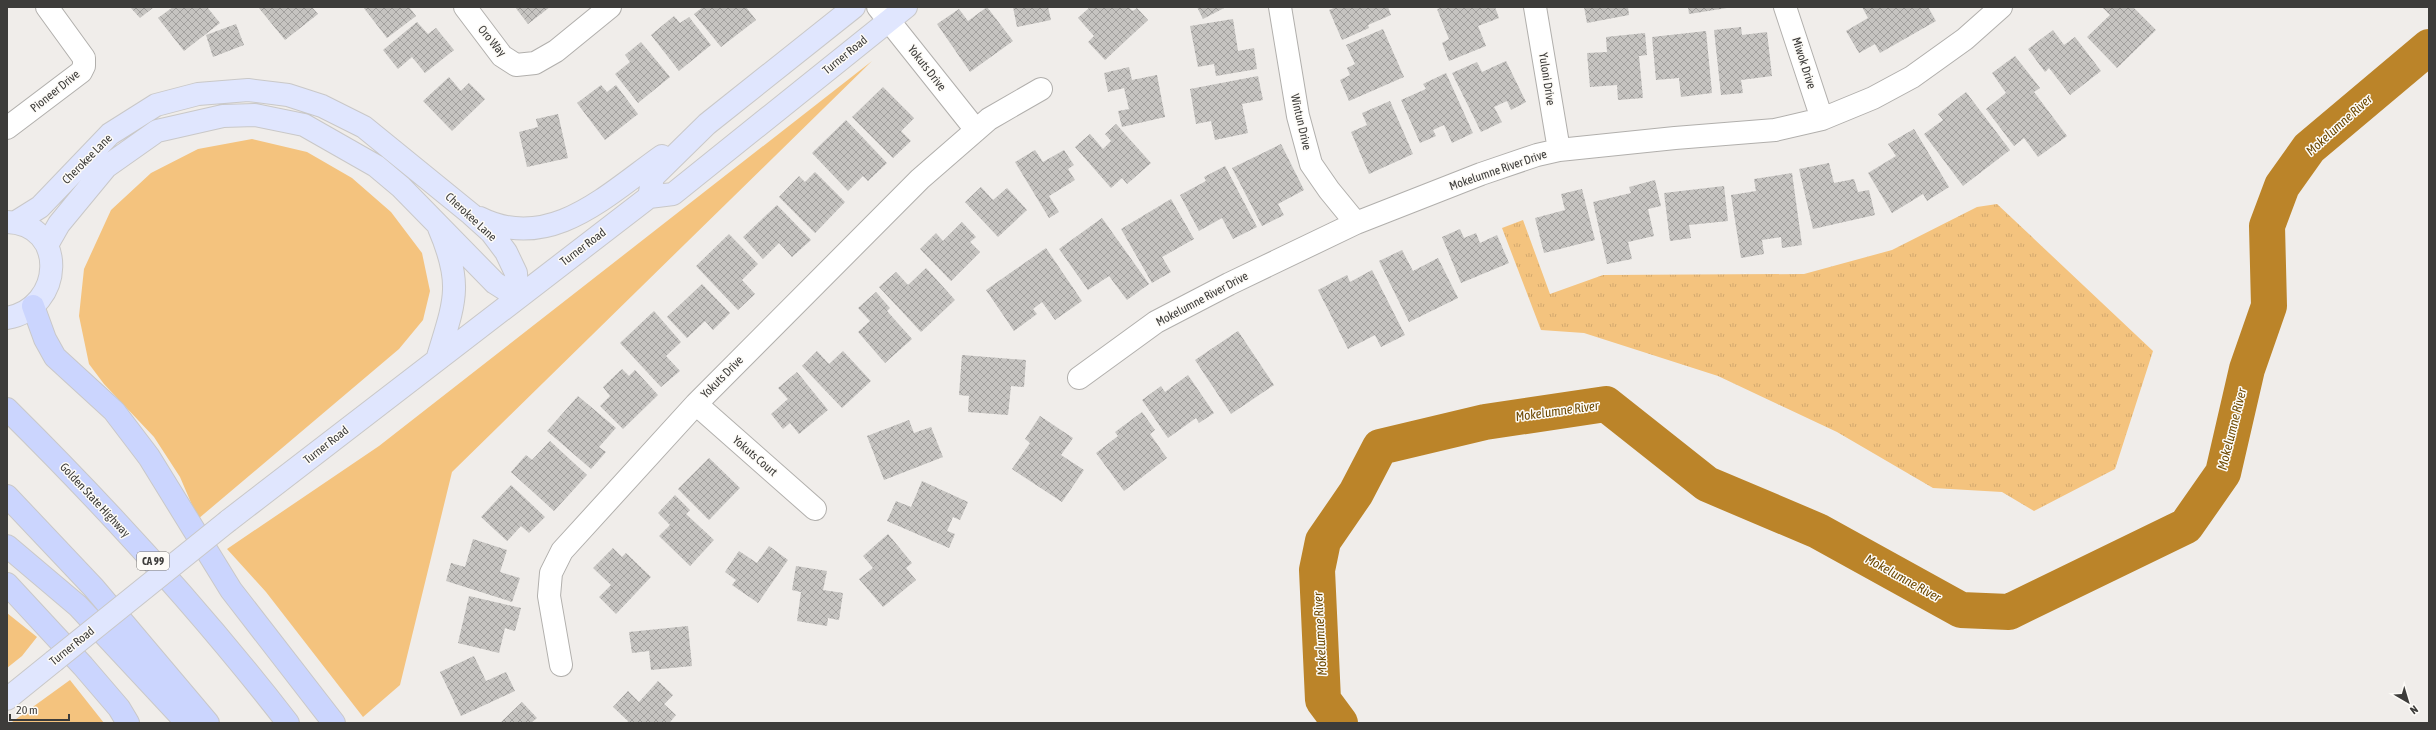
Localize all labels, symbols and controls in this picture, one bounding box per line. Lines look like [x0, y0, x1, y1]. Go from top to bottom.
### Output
street label: Oro Way [475, 22, 509, 60]
street label: Turner Road [820, 33, 870, 77]
street label: Miwok Drive [1789, 35, 1819, 91]
street label: Yokuts Drive [905, 42, 949, 94]
street label: Yuloni Drive [1536, 52, 1558, 106]
street label: Pioneer Drive [28, 67, 82, 115]
water label: Mokelumne River [2303, 91, 2376, 159]
street label: Wintun Drive [1288, 93, 1314, 151]
street label: Cherokee Lane [59, 131, 115, 187]
street label: Mokelumne River Drive [1447, 147, 1549, 193]
street label: Cherokee Lane [443, 190, 499, 244]
street label: Turner Road [557, 225, 609, 269]
street label: Mokelumne River Drive [1154, 269, 1250, 329]
street label: Yokuts Drive [698, 353, 746, 401]
water label: Mokelumne River [2215, 385, 2250, 471]
water label: Mokelumne River [1515, 398, 1601, 424]
street label: Turner Road [301, 423, 351, 467]
street label: Yokuts Court [730, 433, 781, 479]
street label: Golden State Highway [57, 460, 133, 540]
water label: Mokelumne River [1863, 551, 1944, 605]
road number: CA 99 [137, 552, 169, 570]
water label: Mokelumne River [1310, 591, 1330, 676]
street label: Turner Road [47, 624, 97, 668]
north arrow [2388, 682, 2428, 722]
scale bar [10, 696, 69, 722]
text: 20 m [16, 703, 38, 717]
text: N [2408, 703, 2420, 717]

